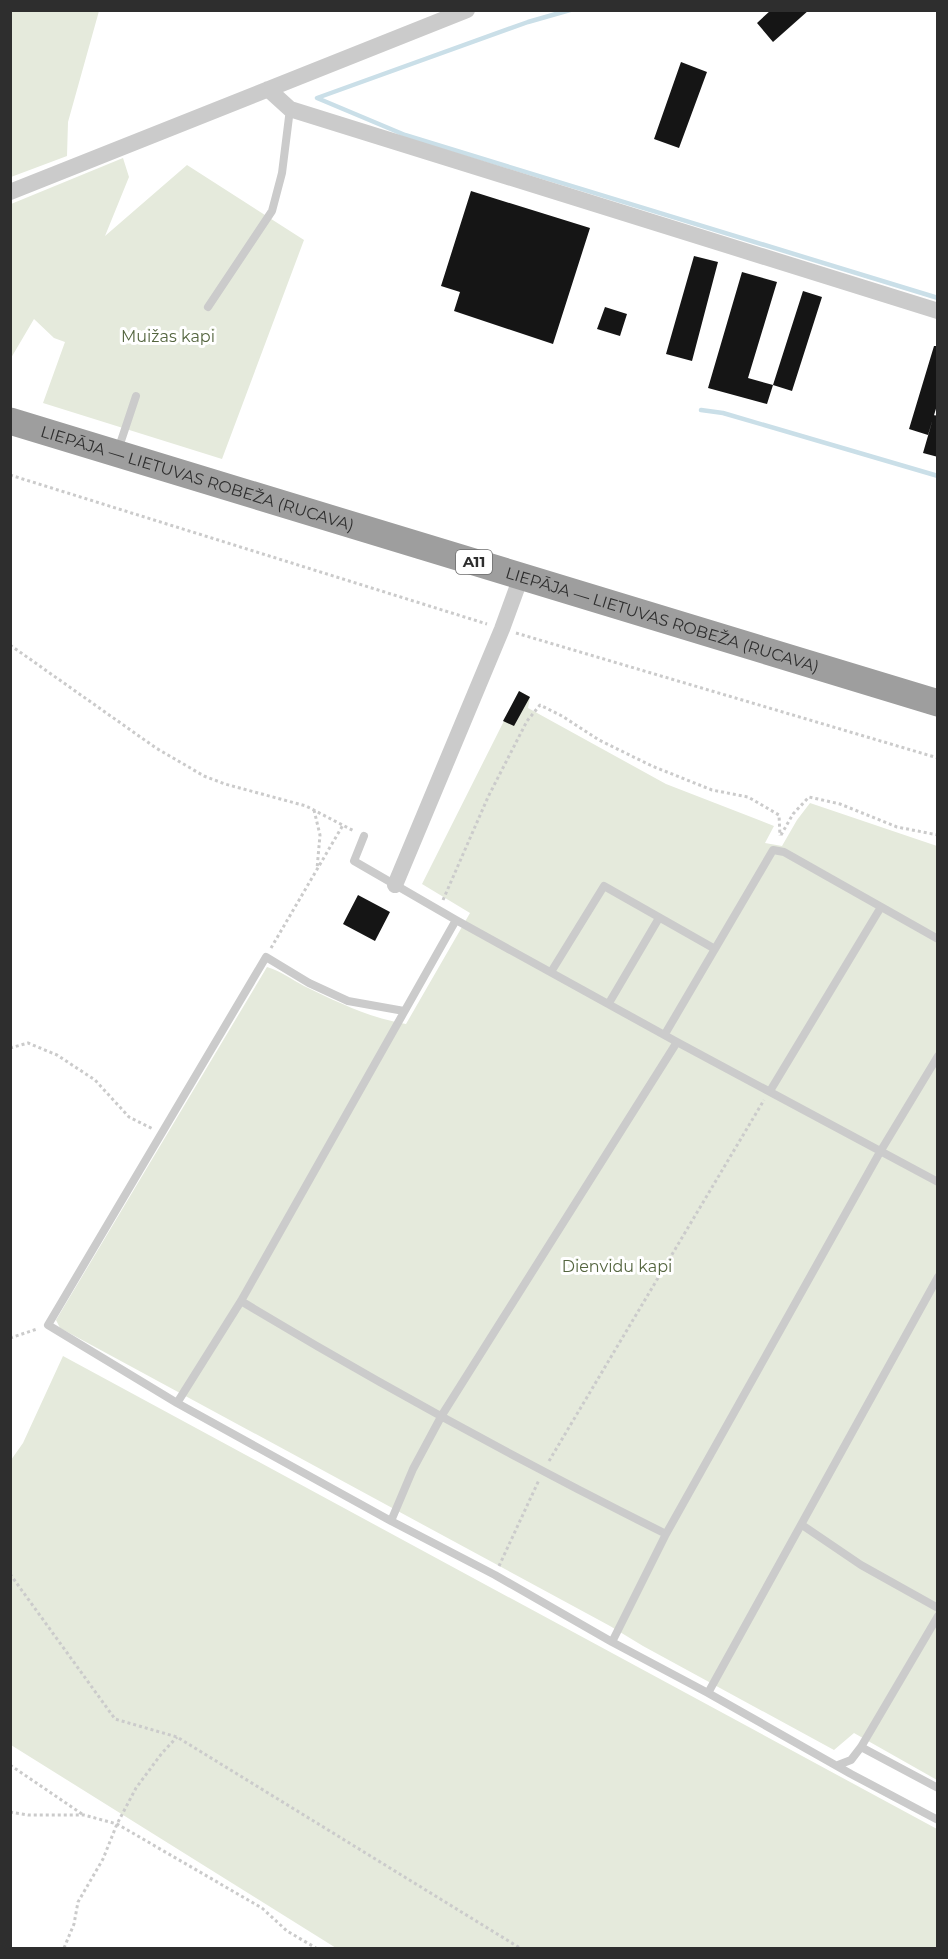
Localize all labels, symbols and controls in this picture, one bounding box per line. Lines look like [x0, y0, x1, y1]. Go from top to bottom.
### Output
park label: Muižas kapi [121, 327, 215, 346]
street label: LIEPĀJA — LIETUVAS ROBEŽA (RUCAVA) [38, 422, 356, 535]
road number: A11 [456, 550, 492, 574]
street label: LIEPĀJA — LIETUVAS ROBEŽA (RUCAVA) [503, 563, 821, 676]
park label: Dienvidu kapi [562, 1257, 672, 1276]

